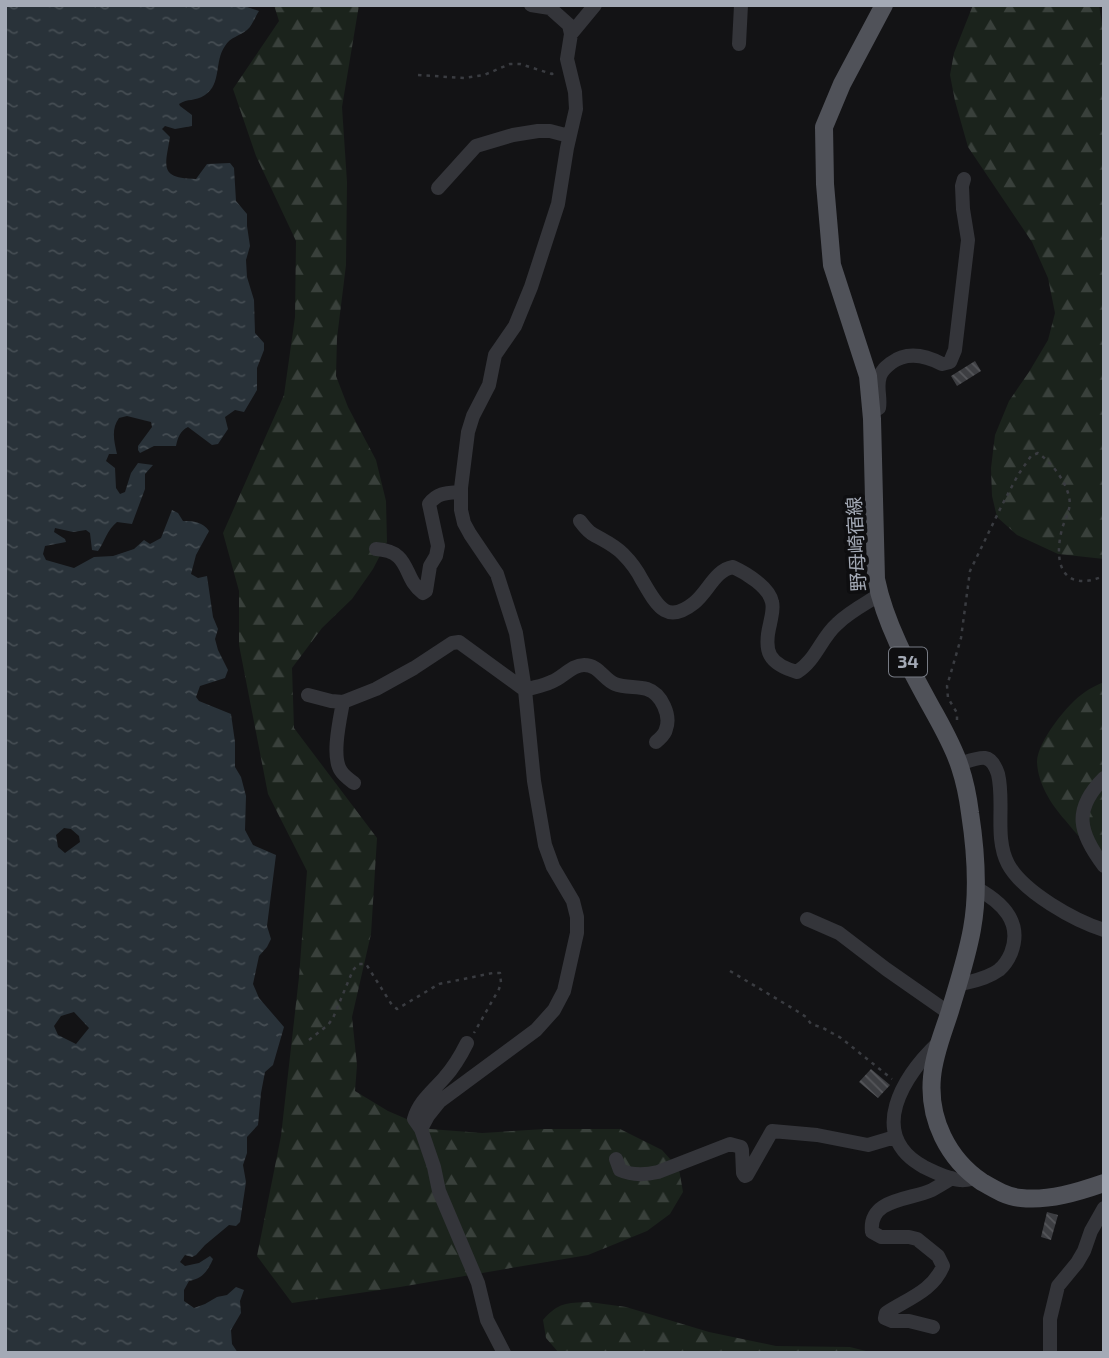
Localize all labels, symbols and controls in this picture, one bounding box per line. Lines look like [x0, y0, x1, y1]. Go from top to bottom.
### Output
street label: 野母崎宿線 [842, 496, 869, 592]
road number: 34 [889, 648, 927, 676]

